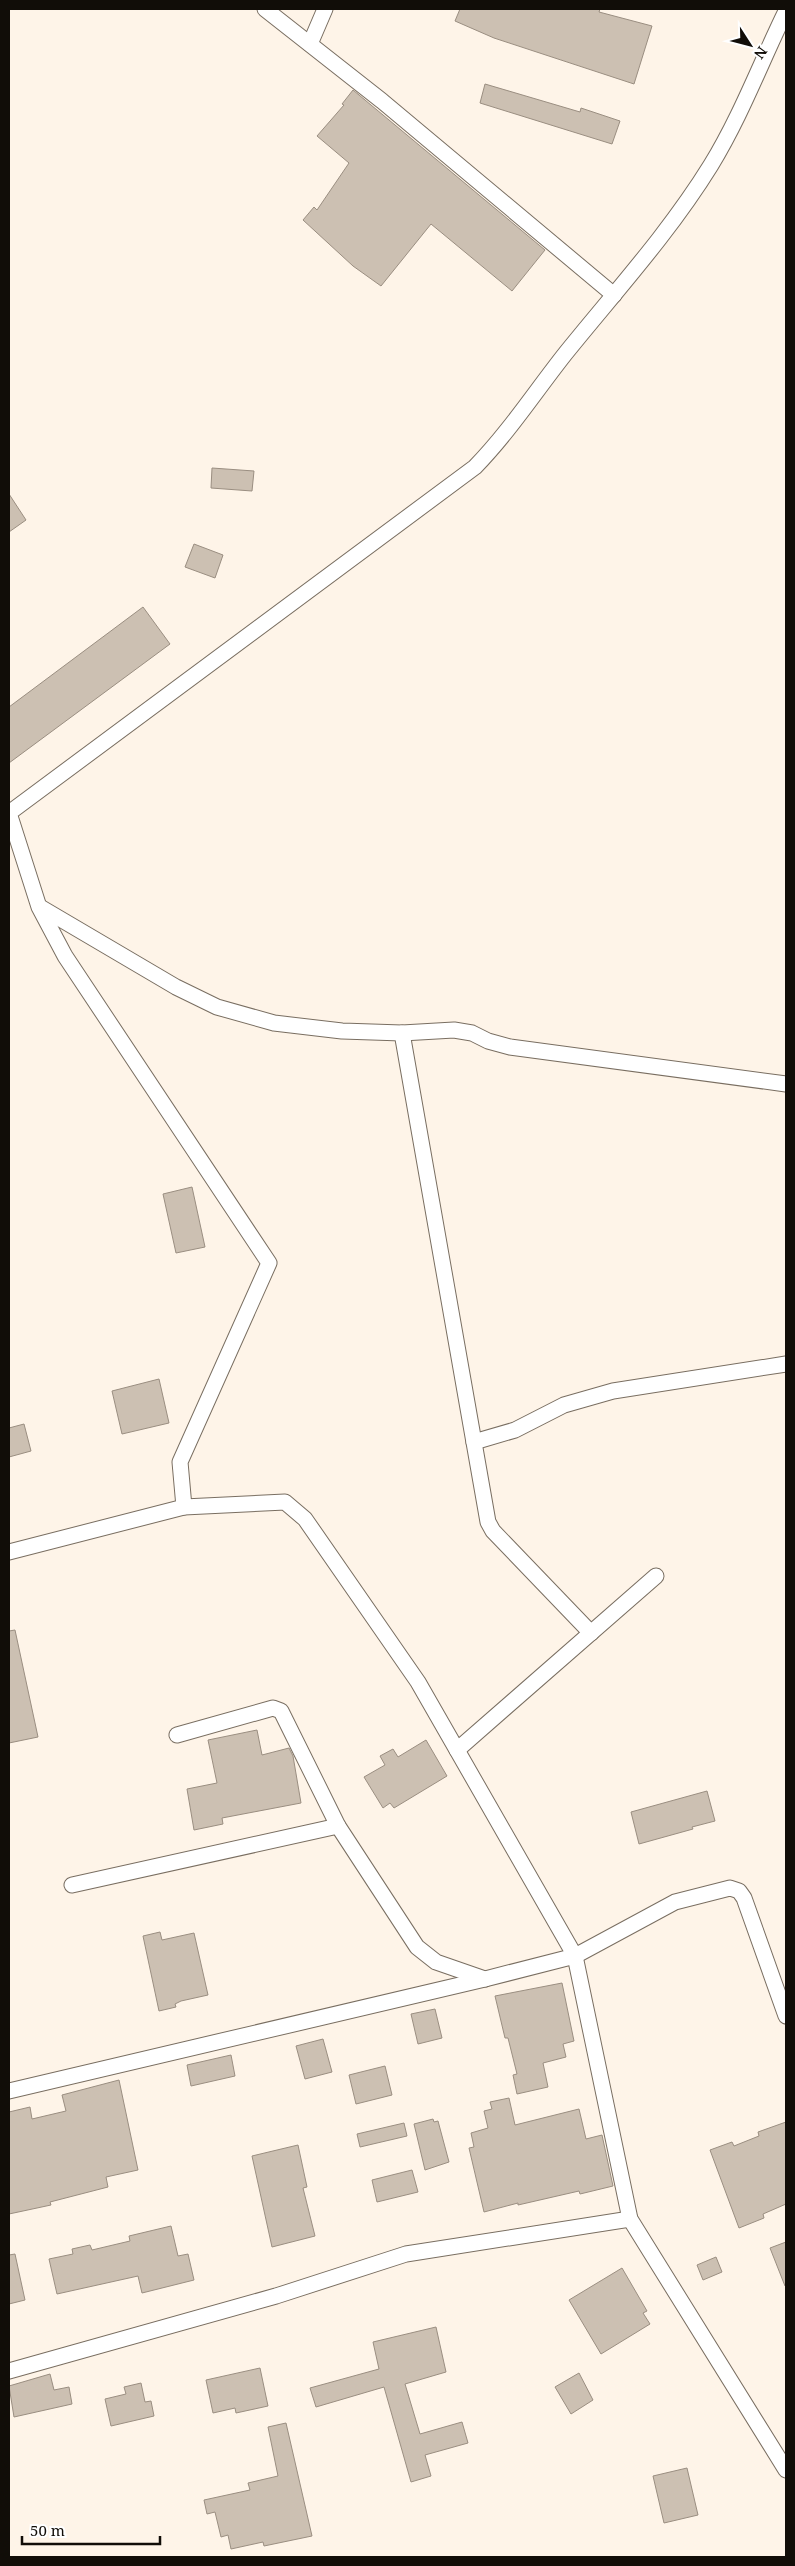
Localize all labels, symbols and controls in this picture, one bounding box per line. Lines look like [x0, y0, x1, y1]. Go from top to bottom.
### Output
north arrow [725, 20, 775, 70]
text: N [750, 43, 772, 63]
scale bar [22, 2514, 160, 2546]
text: 50 m [30, 2520, 65, 2540]

